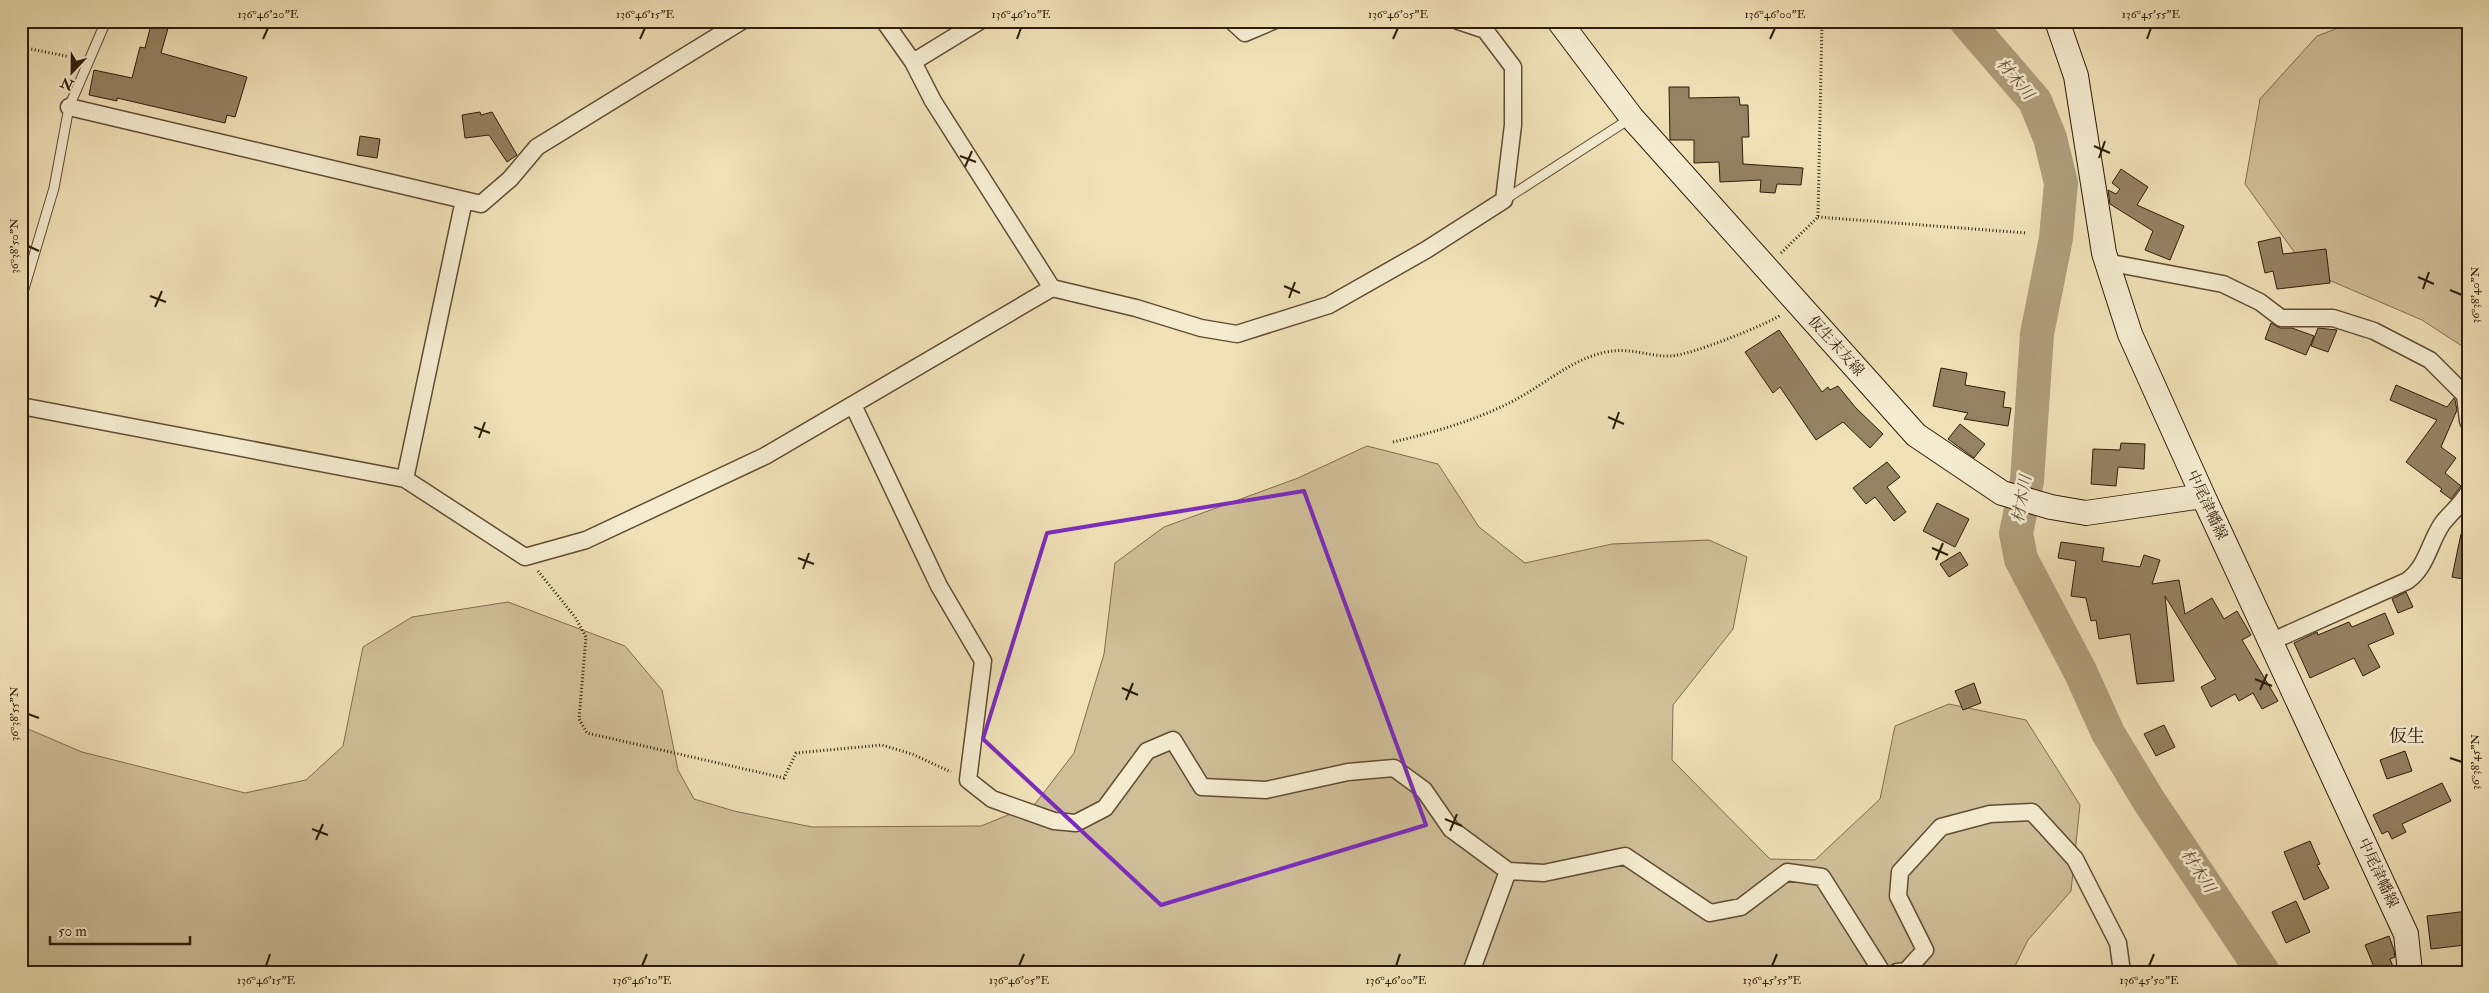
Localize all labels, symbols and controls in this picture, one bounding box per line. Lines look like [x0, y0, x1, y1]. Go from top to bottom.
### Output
text: 136°46'20"E [238, 7, 299, 22]
text: 136°46'15"E [616, 7, 674, 22]
text: 136°46'10"E [991, 7, 1051, 22]
text: 136°46'05"E [1368, 7, 1428, 22]
text: 136°46'00"E [1745, 7, 1806, 22]
text: 136°45'55"E [2122, 7, 2181, 22]
north arrow [48, 48, 98, 98]
water label: 材木川 [1992, 54, 2039, 105]
text: N [58, 73, 77, 94]
text: 36°38'50"N [7, 218, 22, 274]
text: 36°38'40"N [2468, 266, 2483, 323]
street label: 仮生末友線 [1804, 312, 1868, 380]
street label: 中尾津幡線 [2183, 467, 2231, 543]
water label: 材木川 [2008, 472, 2036, 524]
text: 36°38'55"N [7, 686, 22, 741]
district label: 仮生 [2389, 725, 2425, 748]
text: 36°38'45"N [2468, 734, 2483, 790]
street label: 中尾津幡線 [2354, 835, 2402, 911]
water label: 材木川 [2177, 845, 2221, 898]
scale bar [50, 913, 190, 945]
text: 50 m [58, 922, 87, 941]
text: 136°46'15"E [237, 973, 295, 988]
text: 136°46'10"E [612, 973, 672, 988]
text: 136°46'05"E [989, 973, 1049, 988]
text: 136°46'00"E [1366, 973, 1427, 988]
text: 136°45'55"E [1743, 973, 1802, 988]
text: 136°45'50"E [2119, 973, 2179, 988]

